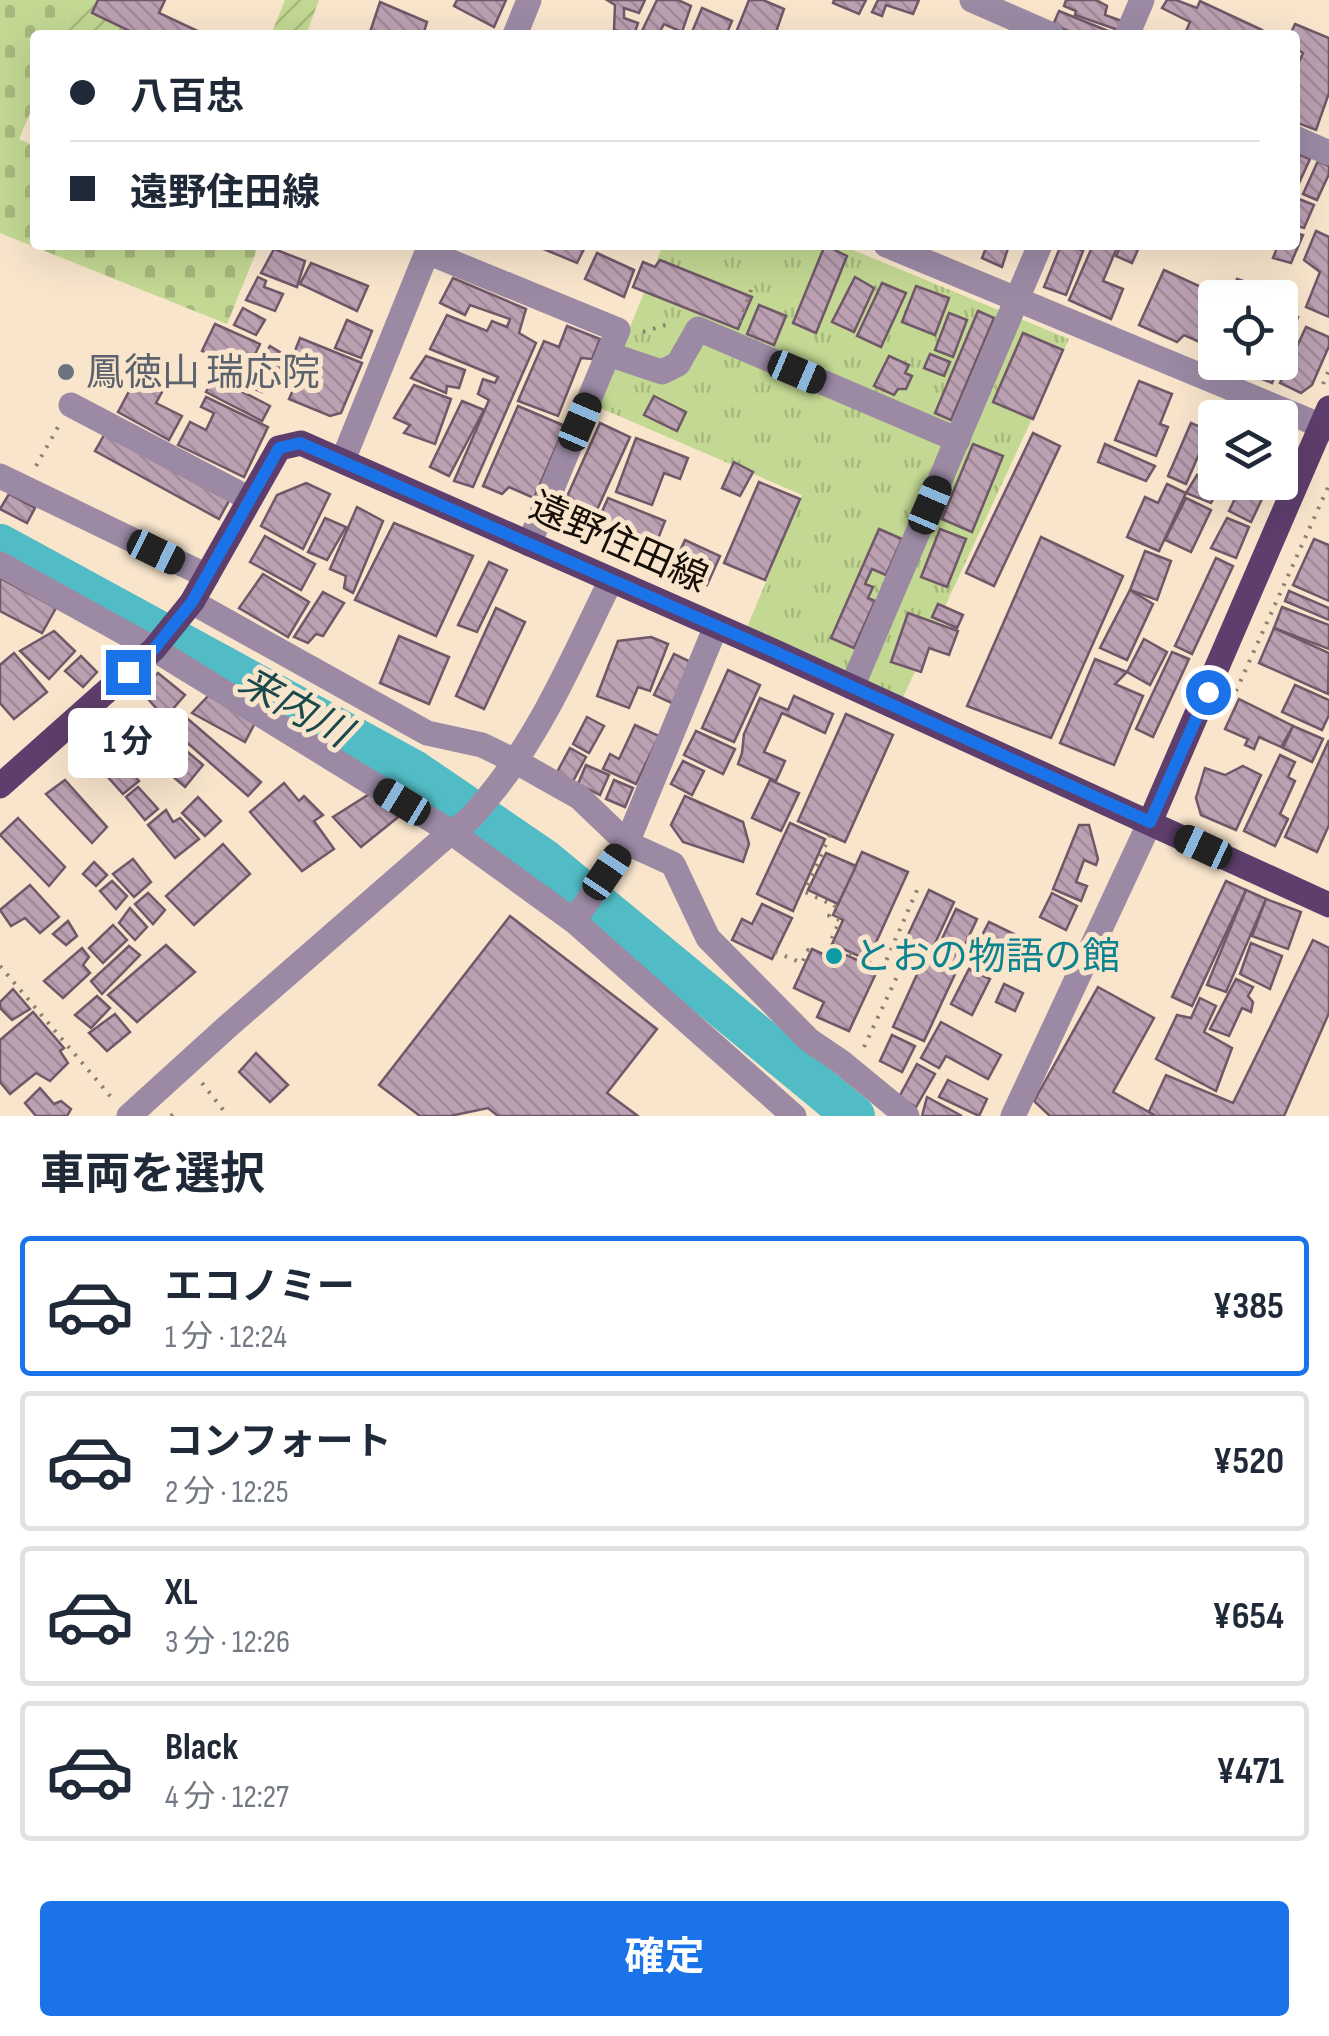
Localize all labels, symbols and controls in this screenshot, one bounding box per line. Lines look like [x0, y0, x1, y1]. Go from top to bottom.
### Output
text: 八百忠 [130, 75, 244, 120]
text: 遠野住田線 [130, 171, 320, 216]
map controls [1198, 280, 1298, 500]
button: locate [1198, 280, 1298, 380]
car [764, 346, 830, 398]
place label: 鳳徳山 瑞応院 [86, 351, 320, 396]
marker: 鳳徳山 瑞応院 [55, 361, 77, 383]
car [554, 389, 606, 455]
button: layers [1198, 400, 1298, 500]
car [904, 472, 956, 538]
street label: 遠野住田線 [522, 484, 714, 603]
car [122, 525, 190, 579]
route end [106, 650, 151, 695]
water label: 来内川 [230, 658, 362, 760]
route start [1186, 670, 1231, 715]
callout: 1 分 [68, 707, 188, 777]
text: 1 分 [103, 723, 153, 762]
car [369, 774, 435, 830]
car [1169, 821, 1237, 873]
car [578, 839, 636, 905]
place label: とおの物語の館 [854, 935, 1120, 980]
marker: とおの物語の館 [823, 945, 845, 967]
text: 車両を選択 [40, 1148, 265, 1203]
icon: car [45, 1261, 135, 1351]
text: エコノミー [165, 1265, 355, 1310]
text: ¥385 [1213, 1284, 1284, 1329]
text: 1 分 · 12:24 [165, 1318, 287, 1357]
icon: car [45, 1416, 135, 1506]
text: コンフォート [165, 1420, 392, 1465]
text: ¥520 [1213, 1439, 1284, 1484]
text: 2 分 · 12:25 [165, 1473, 289, 1512]
text: XL [165, 1570, 198, 1615]
icon: car [45, 1571, 135, 1661]
text: ¥654 [1212, 1594, 1284, 1639]
text: 3 分 · 12:26 [165, 1623, 290, 1662]
text: Black [165, 1725, 238, 1770]
icon: car [45, 1726, 135, 1816]
text: ¥471 [1216, 1749, 1284, 1794]
text: 4 分 · 12:27 [165, 1778, 289, 1817]
button: 確定 [40, 1901, 1289, 2016]

